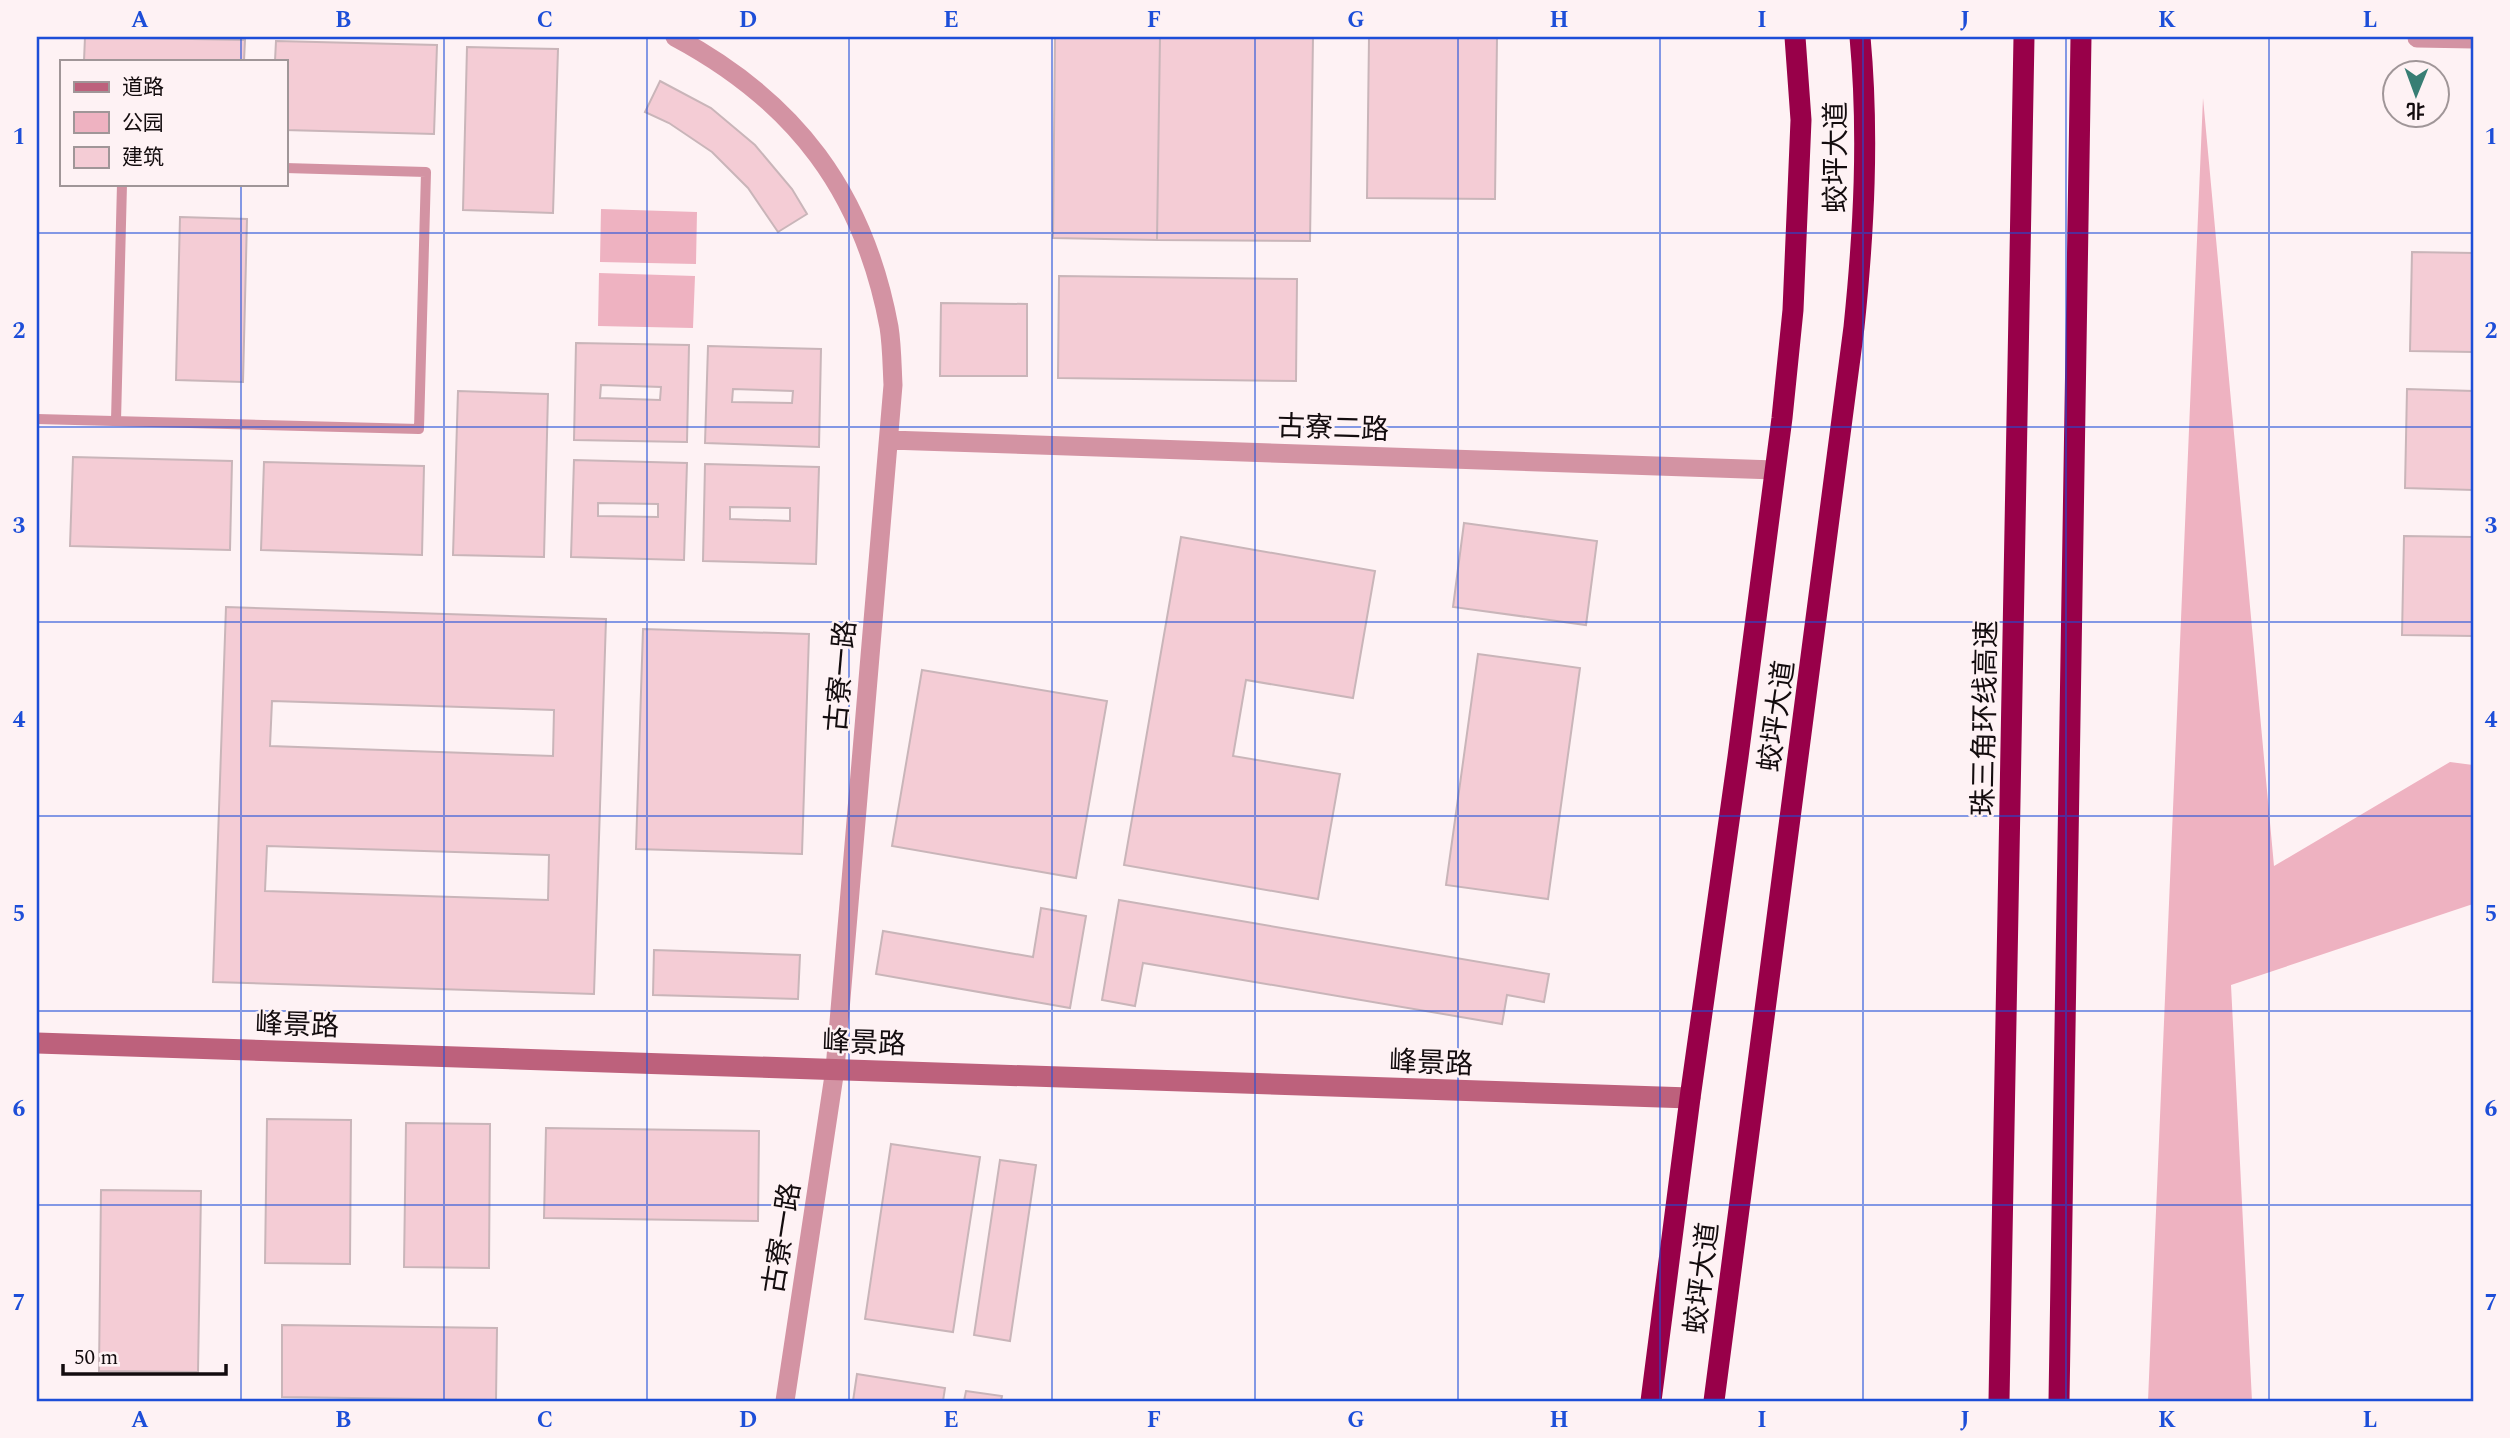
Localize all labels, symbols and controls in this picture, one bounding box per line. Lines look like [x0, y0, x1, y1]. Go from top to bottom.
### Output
text: A [131, 3, 149, 38]
text: B [335, 3, 351, 38]
text: C [537, 3, 553, 38]
text: D [739, 3, 757, 38]
text: E [943, 3, 959, 38]
text: F [1147, 3, 1161, 38]
text: G [1347, 3, 1365, 38]
text: H [1549, 3, 1569, 38]
text: I [1757, 3, 1767, 38]
text: J [1960, 3, 1970, 38]
text: K [2158, 3, 2176, 38]
text: L [2363, 3, 2377, 38]
legend [60, 60, 287, 186]
north arrow [2380, 60, 2450, 130]
text: 道路 [122, 72, 164, 104]
text: 北 [2406, 95, 2425, 124]
street label: 蛟坪大道 [1815, 101, 1858, 213]
text: 公园 [122, 108, 164, 140]
text: 1 [13, 120, 25, 155]
text: 1 [2485, 120, 2497, 155]
text: 建筑 [122, 142, 164, 174]
text: 2 [13, 314, 26, 349]
text: 2 [2485, 314, 2498, 349]
street label: 古寮二路 [1276, 405, 1390, 452]
text: 3 [13, 509, 26, 544]
text: 3 [2485, 509, 2498, 544]
street label: 古寮一路 [815, 618, 868, 734]
street label: 珠三角环线高速 [1962, 620, 2009, 816]
street label: 蛟坪大道 [1748, 658, 1807, 775]
text: 4 [13, 703, 26, 738]
text: 4 [2485, 703, 2498, 738]
text: 5 [13, 897, 25, 932]
text: 5 [2485, 897, 2497, 932]
street label: 峰景路 [254, 1003, 340, 1048]
street label: 峰景路 [821, 1021, 907, 1066]
street label: 峰景路 [1388, 1041, 1474, 1086]
text: 6 [13, 1092, 26, 1127]
text: 6 [2485, 1092, 2498, 1127]
street label: 古寮一路 [752, 1180, 812, 1297]
street label: 蛟坪大道 [1674, 1220, 1731, 1336]
text: 7 [13, 1286, 25, 1321]
text: 7 [2485, 1286, 2497, 1321]
scale bar [63, 1333, 226, 1377]
text: 50 m [74, 1342, 118, 1374]
text: A [131, 1403, 149, 1438]
text: B [335, 1403, 351, 1438]
text: C [537, 1403, 553, 1438]
text: D [739, 1403, 757, 1438]
text: E [943, 1403, 959, 1438]
text: F [1147, 1403, 1161, 1438]
text: G [1347, 1403, 1365, 1438]
text: H [1549, 1403, 1569, 1438]
text: I [1757, 1403, 1767, 1438]
text: J [1960, 1403, 1970, 1438]
text: K [2158, 1403, 2176, 1438]
text: L [2363, 1403, 2377, 1438]

